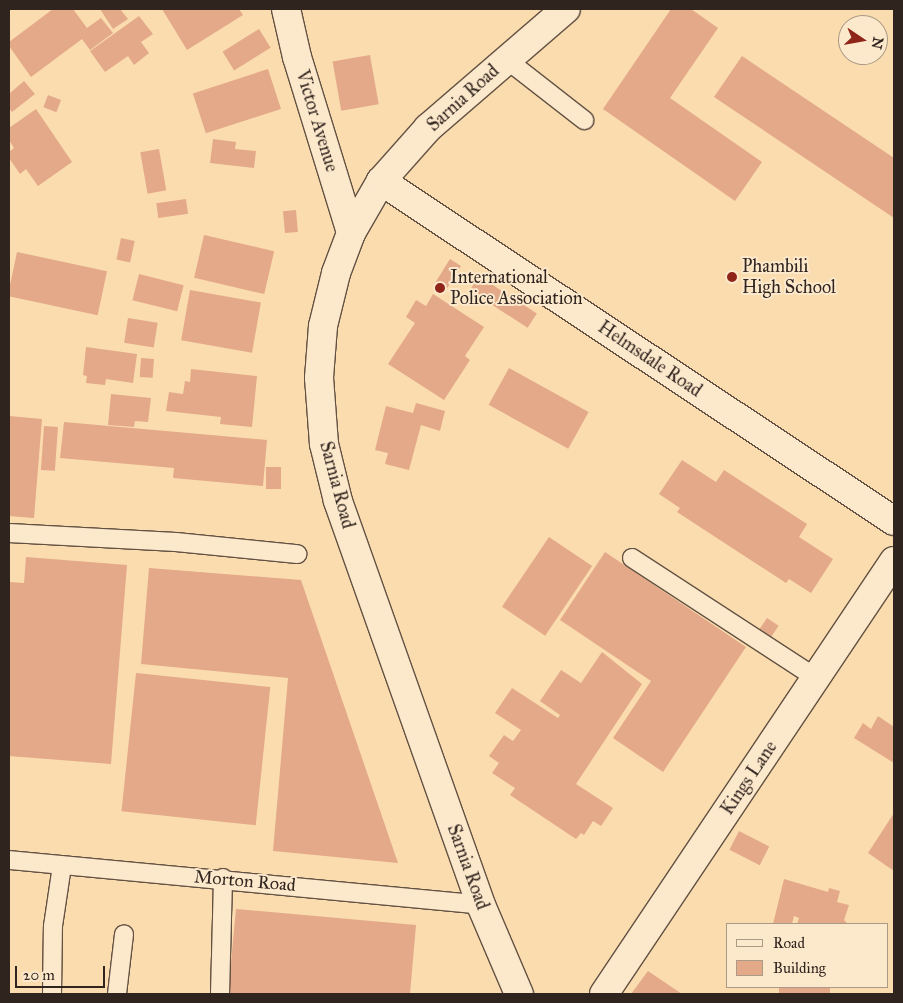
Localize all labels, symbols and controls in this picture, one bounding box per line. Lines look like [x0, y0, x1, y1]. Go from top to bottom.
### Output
north arrow [838, 15, 888, 65]
text: N [868, 35, 887, 51]
street label: Sarnia Road [423, 60, 503, 136]
street label: Victor Avenue [291, 68, 343, 174]
place label: Phambili High School [742, 256, 836, 298]
place label: International Police Association [450, 267, 582, 310]
marker: Phambili High School [726, 271, 738, 283]
marker: International Police Association [434, 282, 446, 294]
street label: Helmsdale Road [594, 316, 706, 402]
street label: Sarnia Road [315, 439, 359, 531]
street label: Kings Lane [716, 737, 782, 819]
street label: Sarnia Road [443, 821, 493, 913]
street label: Morton Road [193, 866, 297, 896]
legend [726, 923, 888, 988]
text: Road [773, 934, 805, 952]
scale bar [18, 956, 108, 988]
text: Building [773, 959, 826, 977]
text: 20 m [23, 966, 55, 984]

